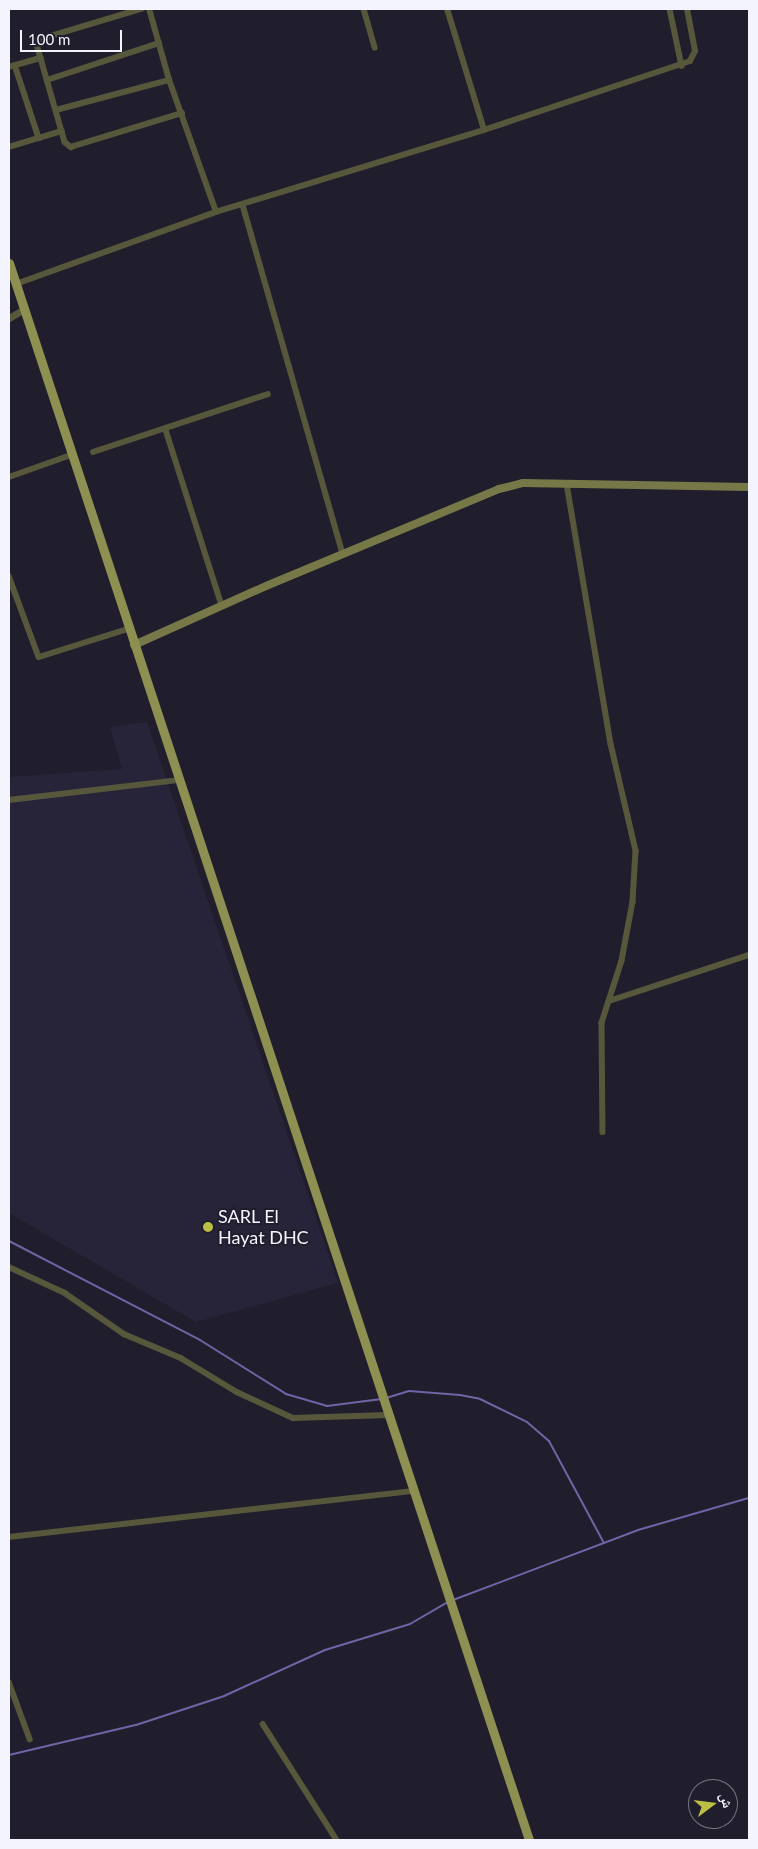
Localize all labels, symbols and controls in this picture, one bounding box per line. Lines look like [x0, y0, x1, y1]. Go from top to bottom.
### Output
scale bar [22, 20, 125, 52]
text: 100 m [28, 30, 70, 48]
place label: SARL El Hayat DHC [218, 1206, 309, 1248]
marker: SARL El Hayat DHC [202, 1221, 214, 1233]
north arrow [688, 1779, 738, 1829]
text: ش [717, 1791, 737, 1810]

